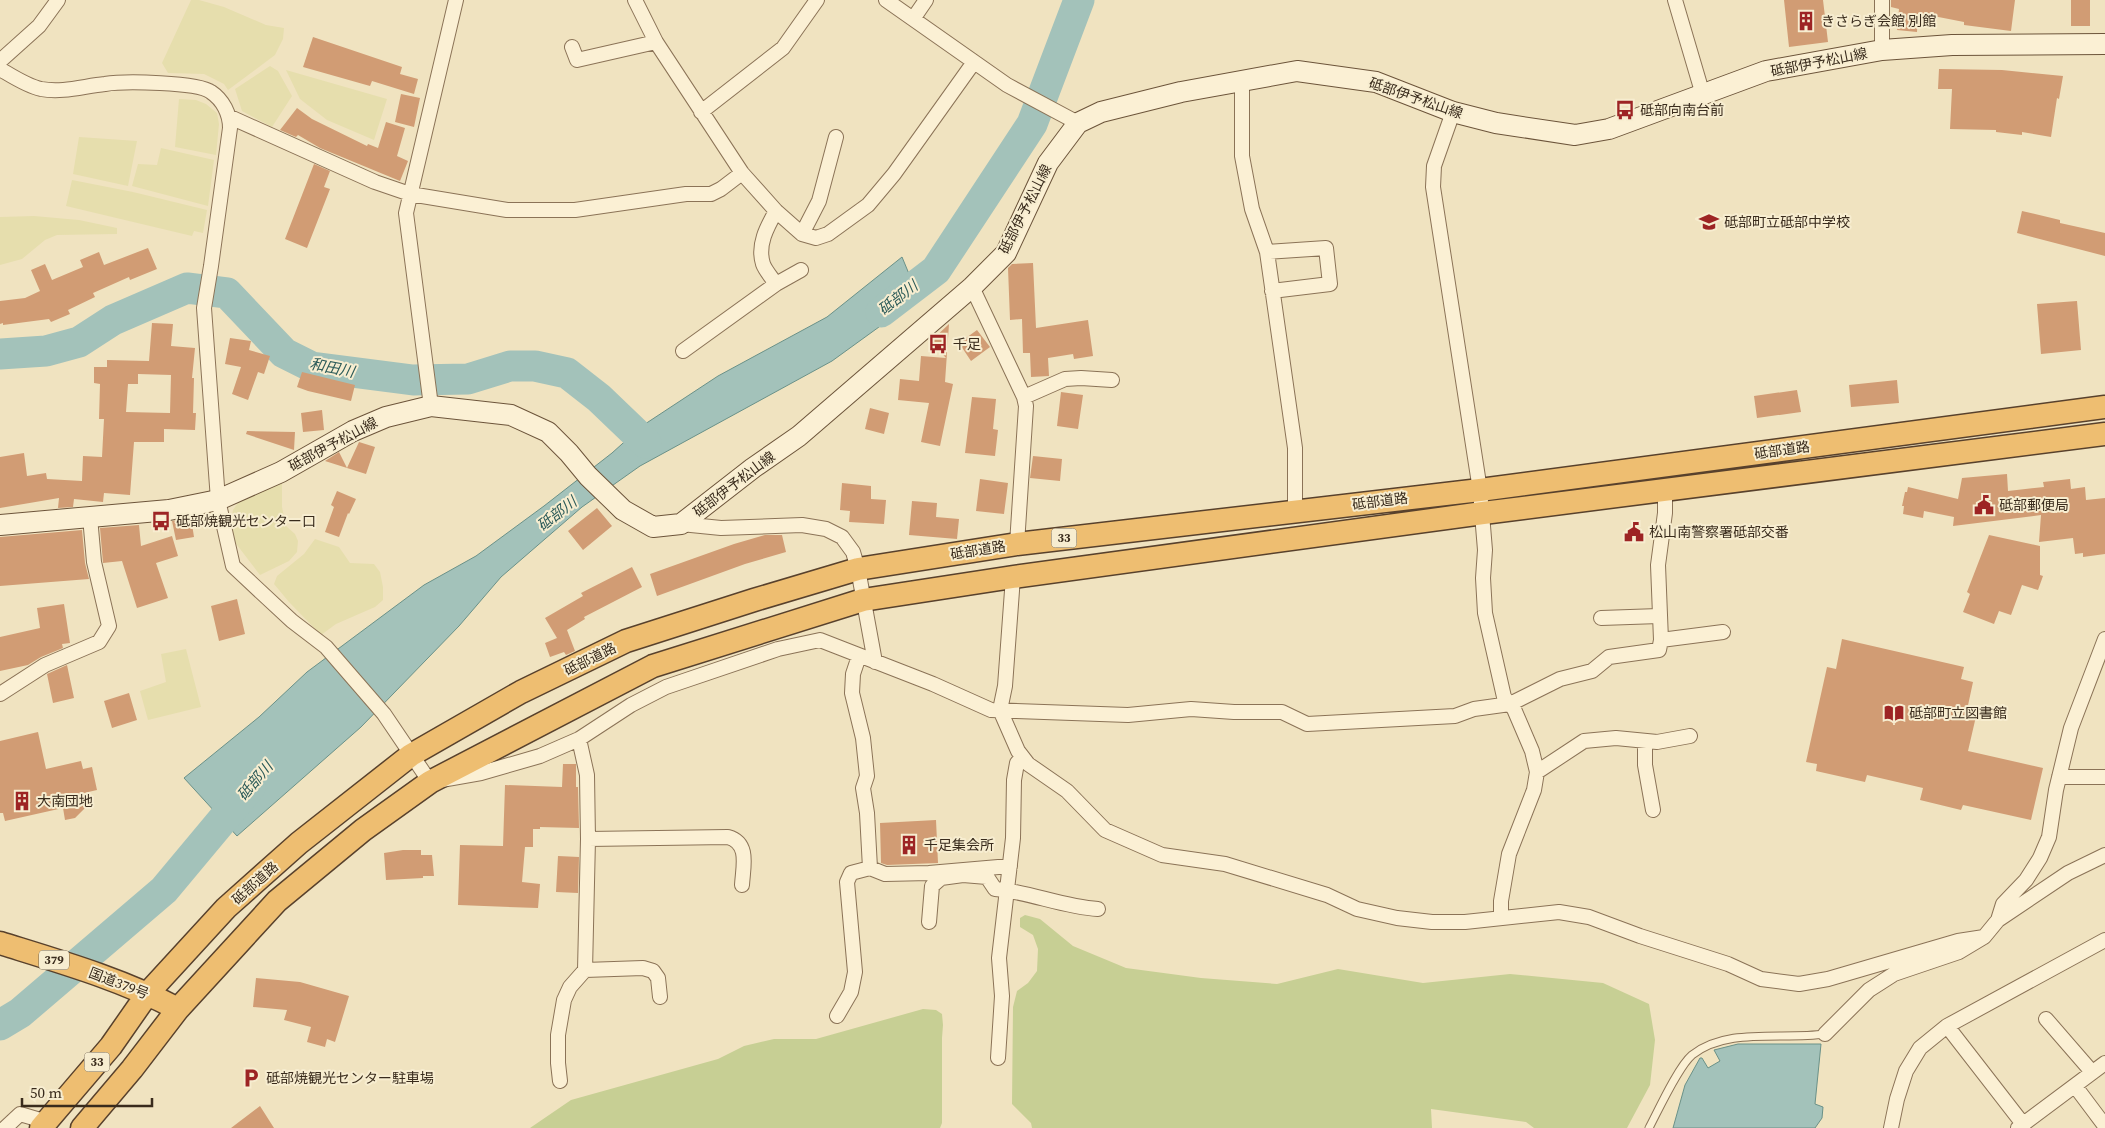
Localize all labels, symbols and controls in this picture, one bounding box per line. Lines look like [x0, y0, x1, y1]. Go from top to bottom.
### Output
building icon: きさらぎ会館 別館 [1795, 10, 1817, 32]
place label: きさらぎ会館 別館 [1821, 11, 1936, 31]
street label: 砥部伊予松山線 [1769, 43, 1869, 81]
street label: 砥部伊予松山線 [1366, 73, 1466, 123]
bus stop icon: 砥部向南台前 [1614, 99, 1636, 121]
place label: 砥部向南台前 [1640, 100, 1724, 120]
street label: 砥部伊予松山線 [994, 161, 1056, 257]
school or university icon: 砥部町立砥部中学校 [1698, 211, 1720, 233]
place label: 砥部町立砥部中学校 [1724, 212, 1850, 232]
water label: 砥部川 [873, 274, 923, 320]
bus stop icon: 千足 [927, 333, 949, 355]
place label: 千足 [953, 334, 981, 354]
water label: 和田川 [308, 353, 358, 382]
street label: 砥部伊予松山線 [285, 412, 381, 476]
street label: 砥部道路 [1753, 436, 1811, 464]
street label: 砥部伊予松山線 [689, 447, 779, 521]
street label: 砥部道路 [1351, 488, 1409, 514]
water label: 砥部川 [532, 490, 582, 536]
public building icon: 砥部郵便局 [1973, 494, 1995, 516]
place label: 砥部郵便局 [1999, 495, 2069, 515]
bus stop icon: 砥部焼観光センター口 [150, 510, 172, 532]
place label: 砥部焼観光センター口 [176, 511, 316, 531]
public building icon: 松山南警察署砥部交番 [1623, 521, 1645, 543]
place label: 松山南警察署砥部交番 [1649, 522, 1789, 542]
road number: 33 [1052, 528, 1076, 548]
street label: 砥部道路 [949, 536, 1007, 564]
street label: 砥部道路 [560, 638, 620, 680]
library icon: 砥部町立図書館 [1883, 702, 1905, 724]
place label: 砥部町立図書館 [1909, 703, 2007, 723]
water label: 砥部川 [232, 755, 278, 805]
building icon: 大南団地 [11, 790, 33, 812]
place label: 大南団地 [37, 791, 93, 811]
building icon: 千足集会所 [898, 834, 920, 856]
place label: 千足集会所 [924, 835, 994, 855]
street label: 砥部道路 [228, 857, 282, 909]
road number: 379 [39, 950, 69, 970]
street label: 国道379号 [86, 962, 152, 1004]
road number: 33 [84, 1052, 110, 1072]
parking icon: 砥部焼観光センター駐車場 [240, 1067, 262, 1089]
place label: 砥部焼観光センター駐車場 [266, 1068, 434, 1088]
scale bar [22, 1076, 152, 1108]
text: 50 m [30, 1082, 62, 1103]

